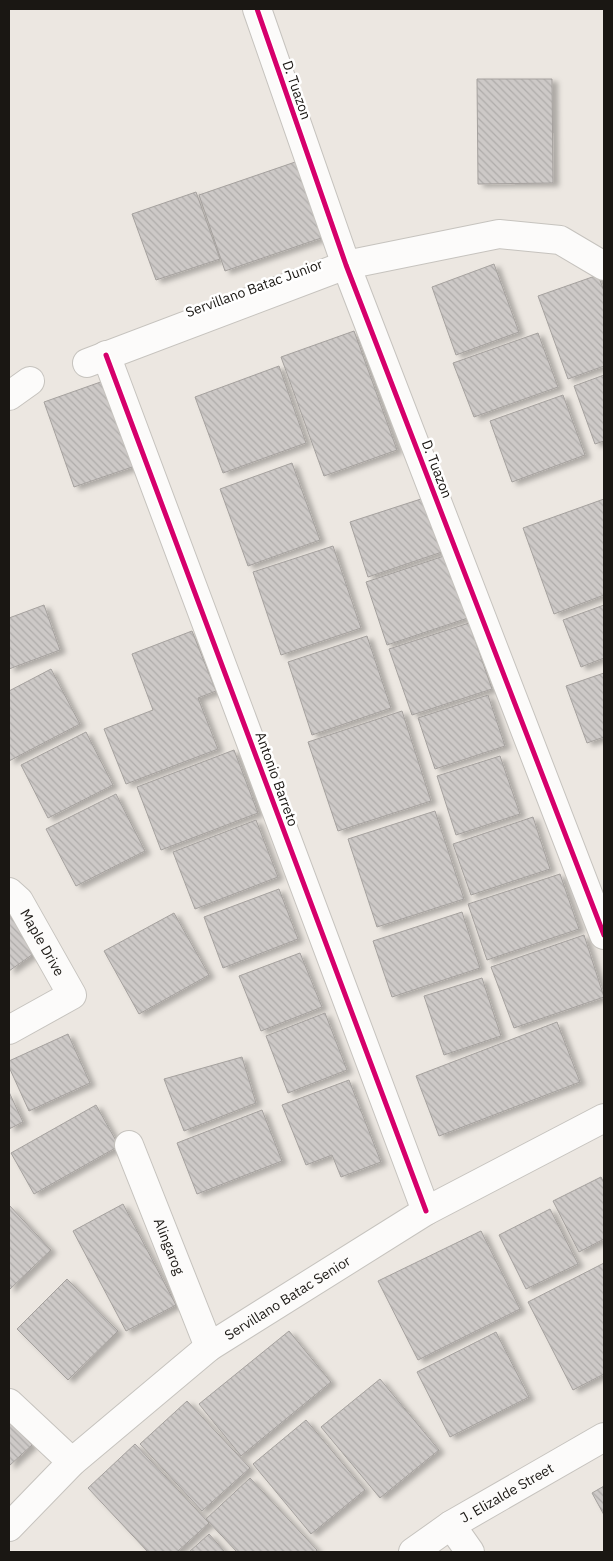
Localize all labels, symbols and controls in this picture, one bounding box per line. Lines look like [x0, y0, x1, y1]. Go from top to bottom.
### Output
street label: D. Tuazon [279, 58, 315, 122]
street label: Servillano Batac Junior [183, 255, 325, 321]
street label: D. Tuazon [418, 437, 456, 501]
street label: Antonio Barreto [252, 729, 303, 829]
street label: Maple Drive [16, 906, 69, 979]
street label: Alingarog [150, 1215, 189, 1278]
street label: Servillano Batac Senior [221, 1252, 354, 1344]
street label: J. Elizalde Street [457, 1459, 557, 1527]

